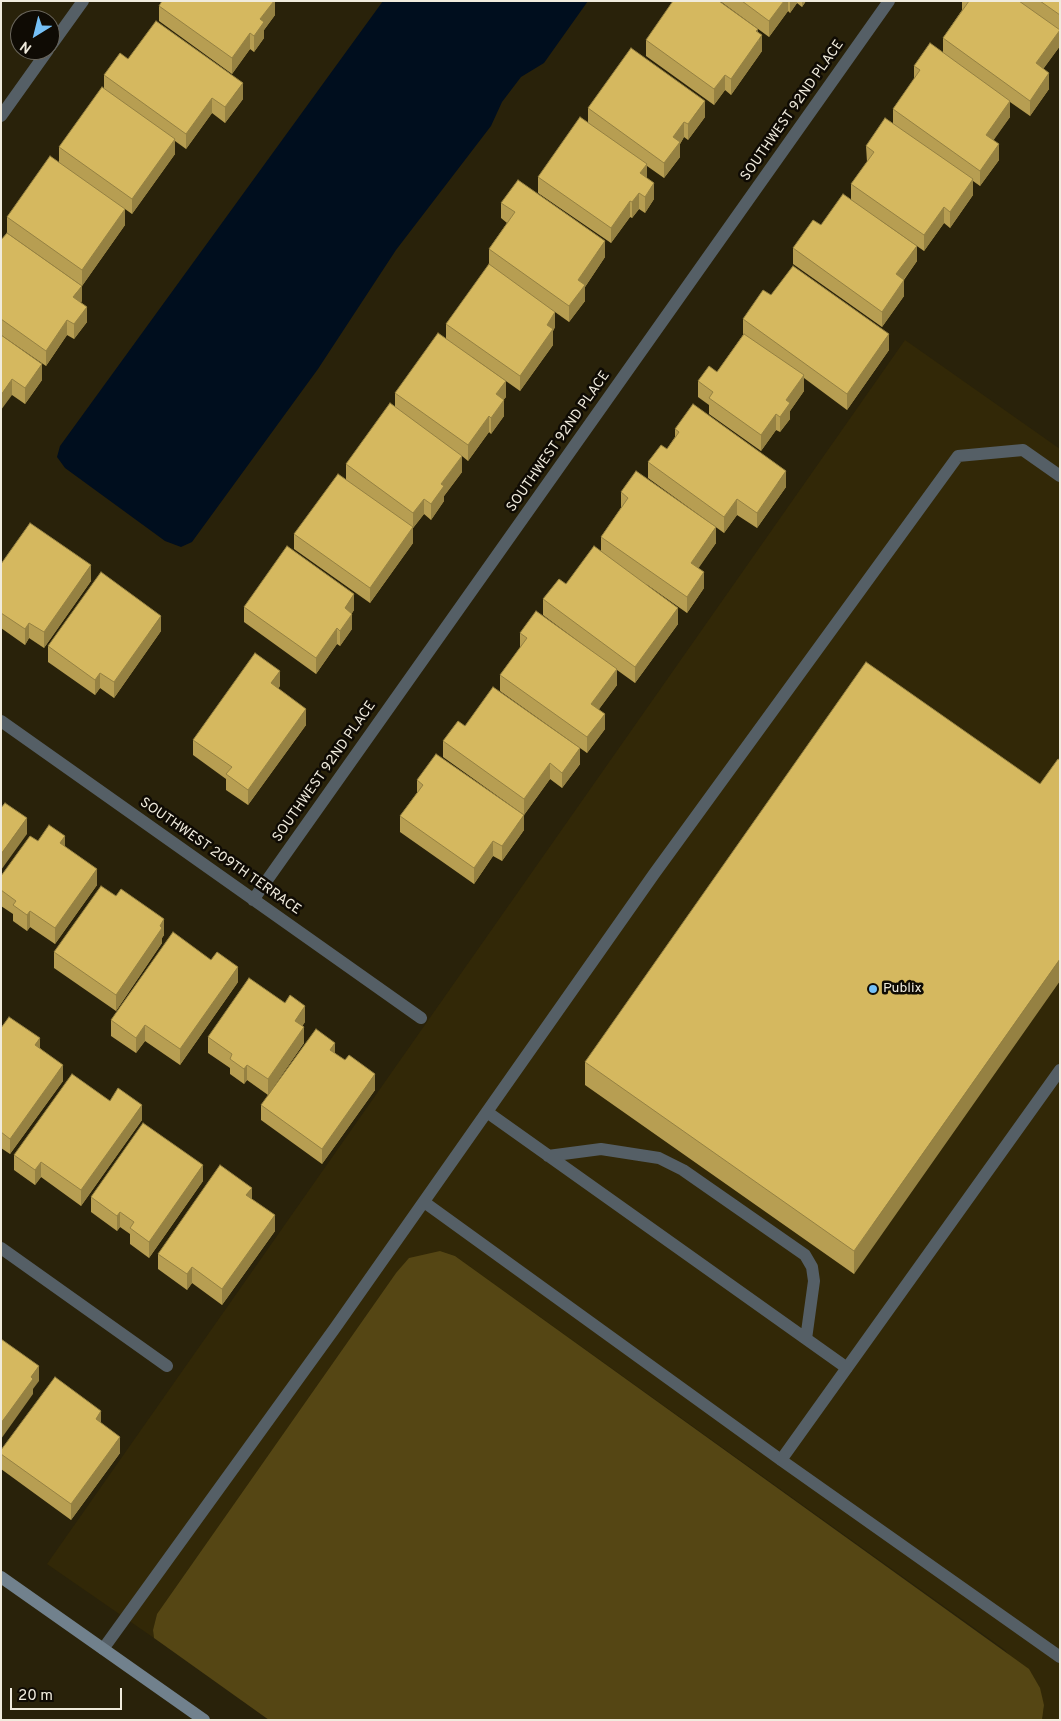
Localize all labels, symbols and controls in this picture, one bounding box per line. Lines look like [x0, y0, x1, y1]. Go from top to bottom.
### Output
north arrow [10, 10, 60, 60]
text: N [17, 37, 36, 57]
street label: SOUTHWEST 92ND PLACE [738, 37, 848, 185]
street label: SOUTHWEST 92ND PLACE [504, 368, 614, 516]
street label: SOUTHWEST 92ND PLACE [270, 698, 380, 846]
street label: SOUTHWEST 209TH TERRACE [136, 795, 304, 919]
place label: Publix [883, 981, 922, 997]
marker: Publix [867, 983, 879, 995]
scale bar [12, 1678, 125, 1710]
text: 20 m [18, 1687, 53, 1706]

